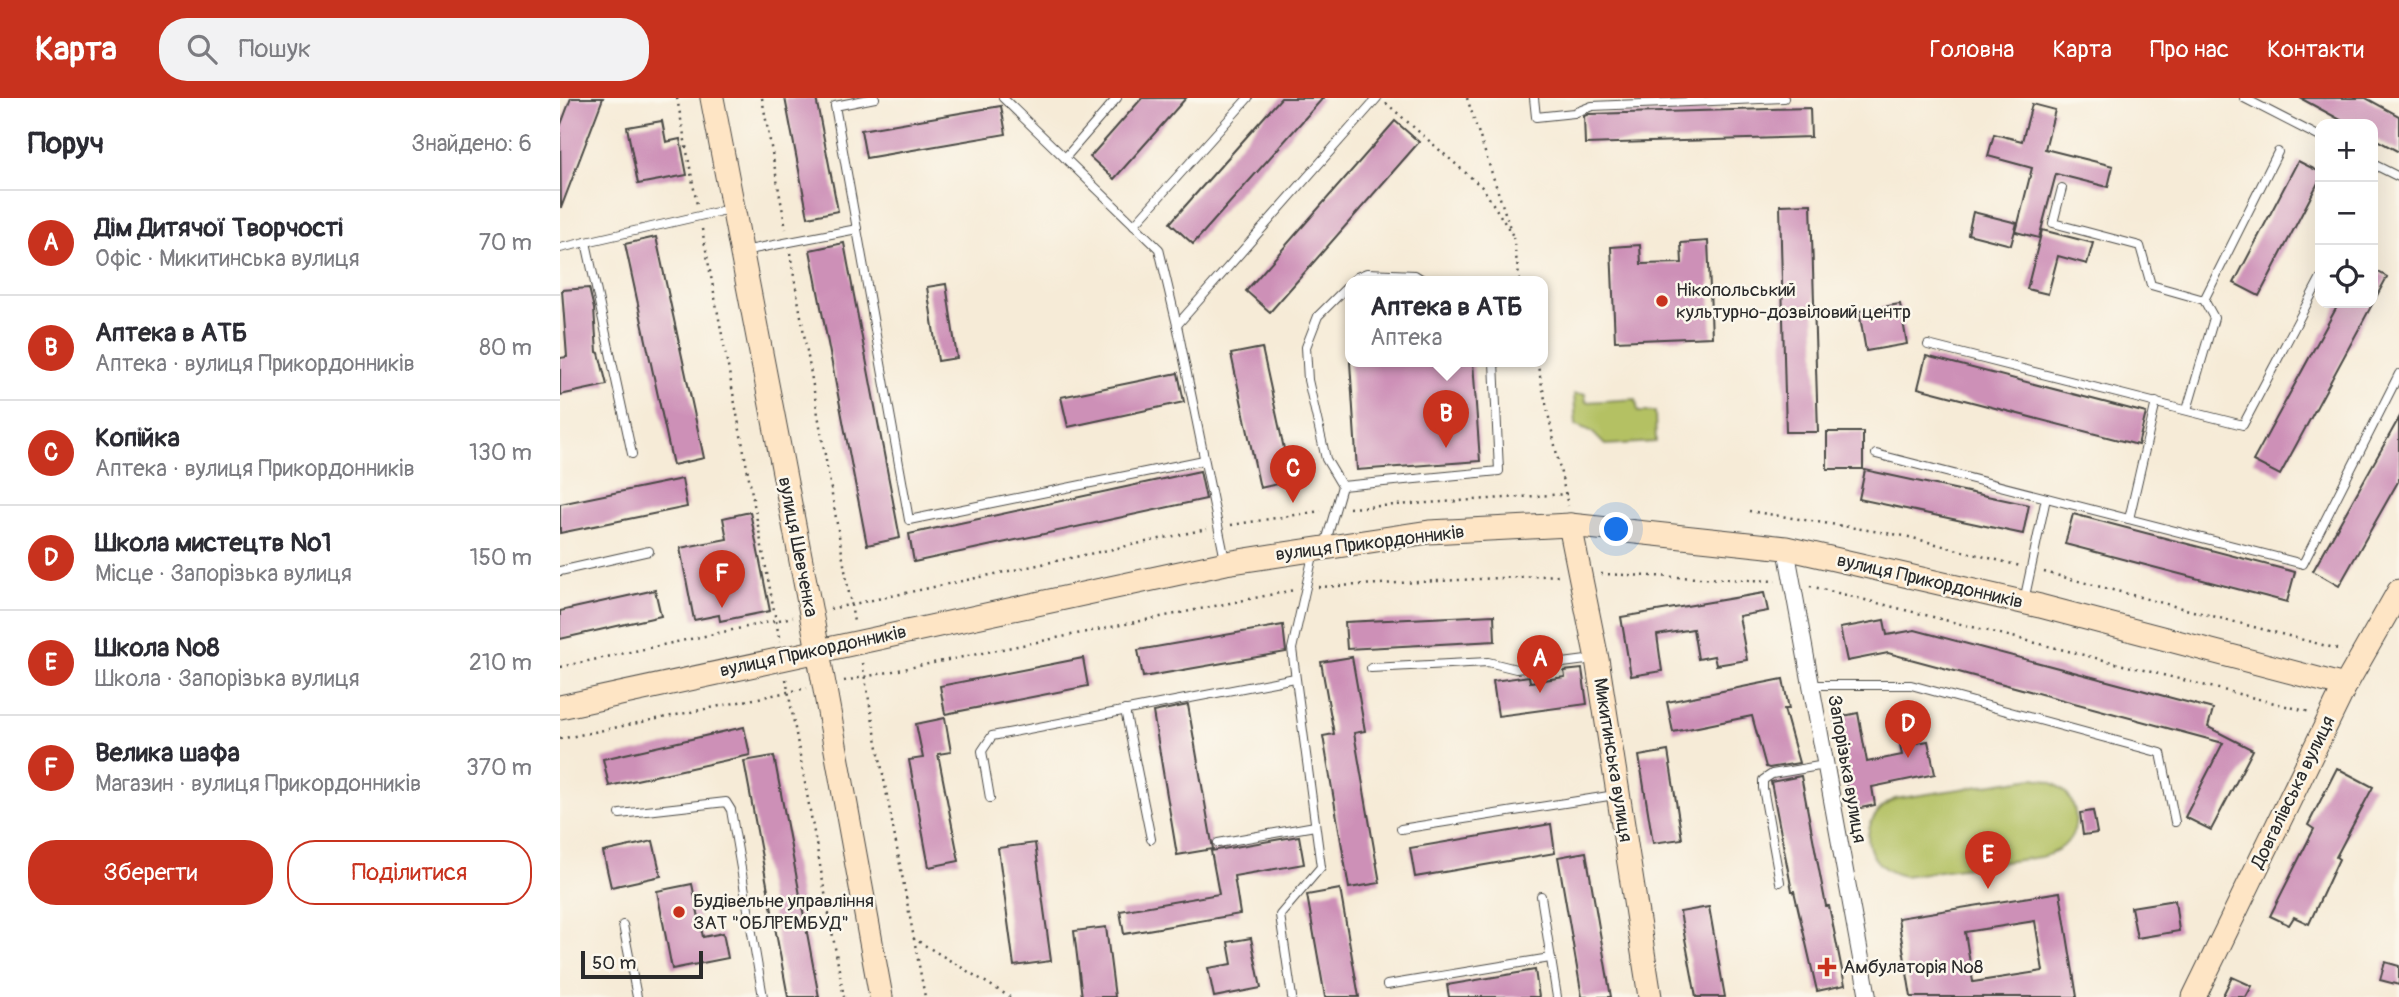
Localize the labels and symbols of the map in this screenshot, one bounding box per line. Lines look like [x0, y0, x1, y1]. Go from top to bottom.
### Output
place label: Нікопольський культурно-дозвіловий центр [1676, 278, 1911, 324]
marker: Нікопольський культурно-дозвіловий центр [1654, 293, 1670, 309]
pin: B [1423, 390, 1469, 448]
pin: C [1270, 445, 1316, 503]
street label: вулиця Шевченка [773, 475, 823, 619]
your location [1599, 512, 1633, 546]
street label: вулиця Прикордонників [1274, 519, 1466, 567]
street label: вулиця Прикордонників [1835, 548, 2025, 614]
pin: F [699, 550, 745, 608]
street label: вулиця Прикордонників [717, 619, 909, 683]
pin: A [1517, 635, 1563, 693]
street label: Микитинська вулиця [1588, 676, 1638, 844]
street label: Запорізька вулиця [1822, 693, 1872, 845]
pin: D [1885, 700, 1931, 758]
street label: Довгалівська вулиця [2245, 712, 2340, 873]
pin: E [1965, 831, 2011, 889]
place label: Будівельне управління ЗАТ "ОБЛРЕМБУД" [693, 889, 874, 935]
marker: Будівельне управління ЗАТ "ОБЛРЕМБУД" [671, 904, 687, 920]
scale bar [581, 948, 704, 980]
place label: Амбулаторія №8 [1843, 955, 1983, 979]
marker: Амбулаторія №8 [1817, 957, 1837, 977]

